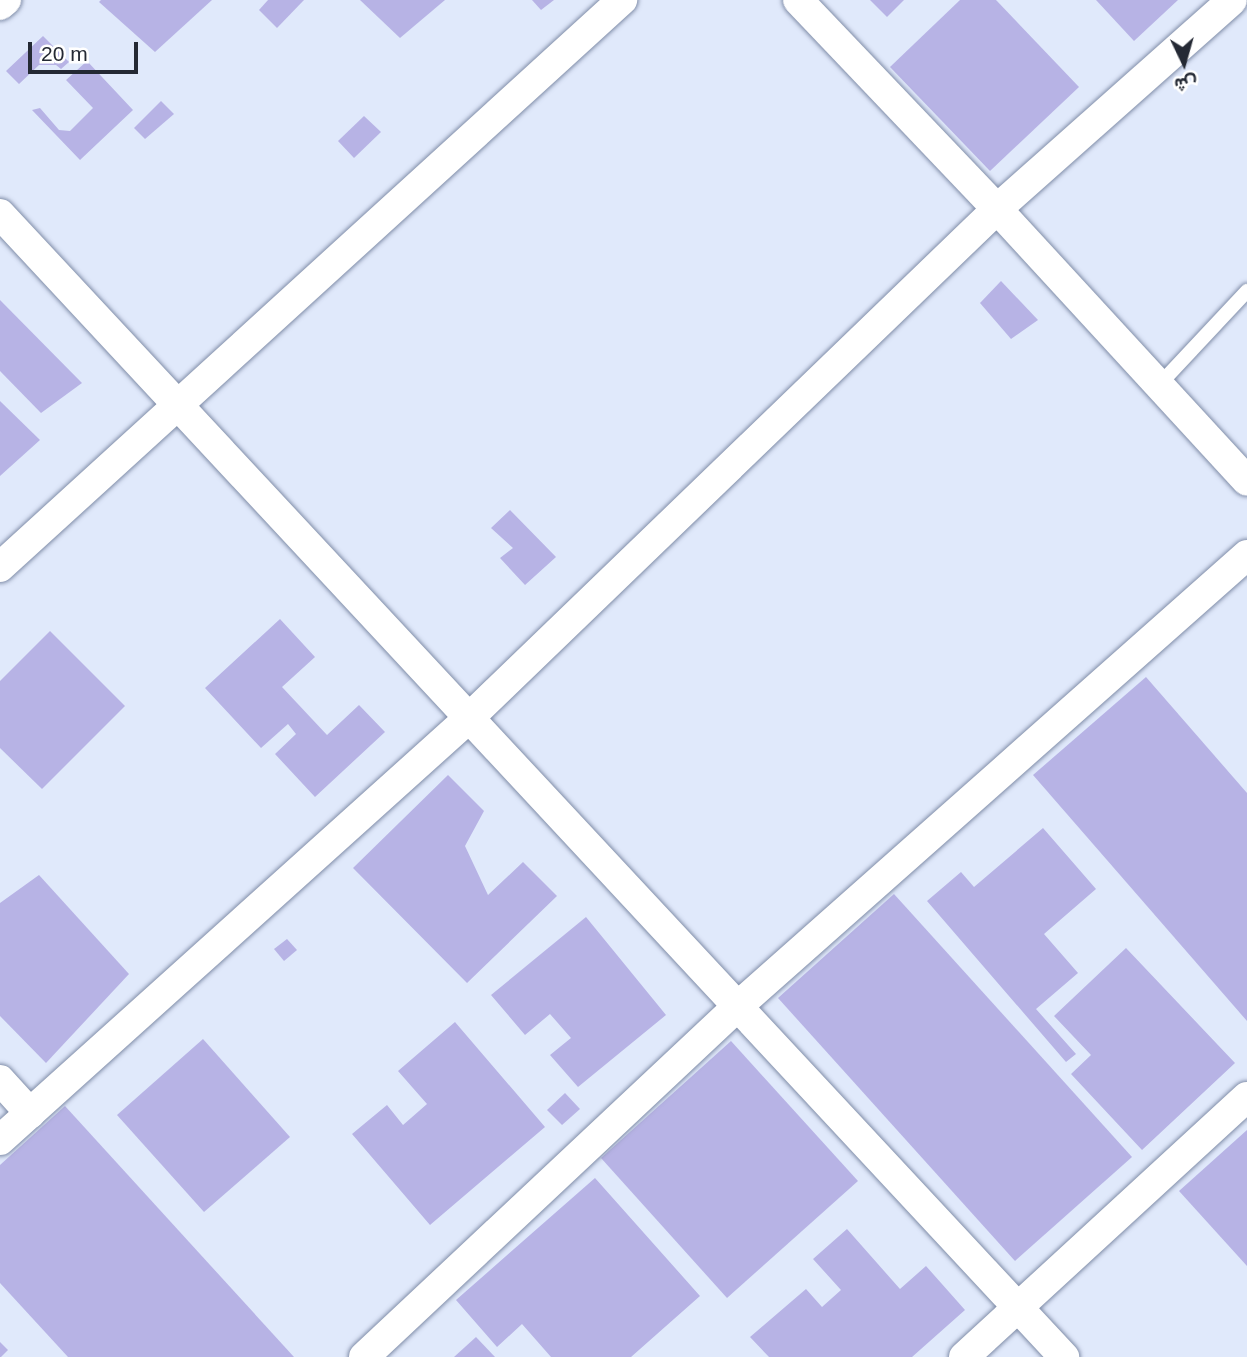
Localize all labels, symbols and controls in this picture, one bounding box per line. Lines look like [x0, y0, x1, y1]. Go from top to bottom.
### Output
scale bar [32, 28, 142, 72]
north arrow [1149, 28, 1219, 98]
text: 20 m [41, 42, 88, 65]
text: ش [1174, 73, 1198, 96]

